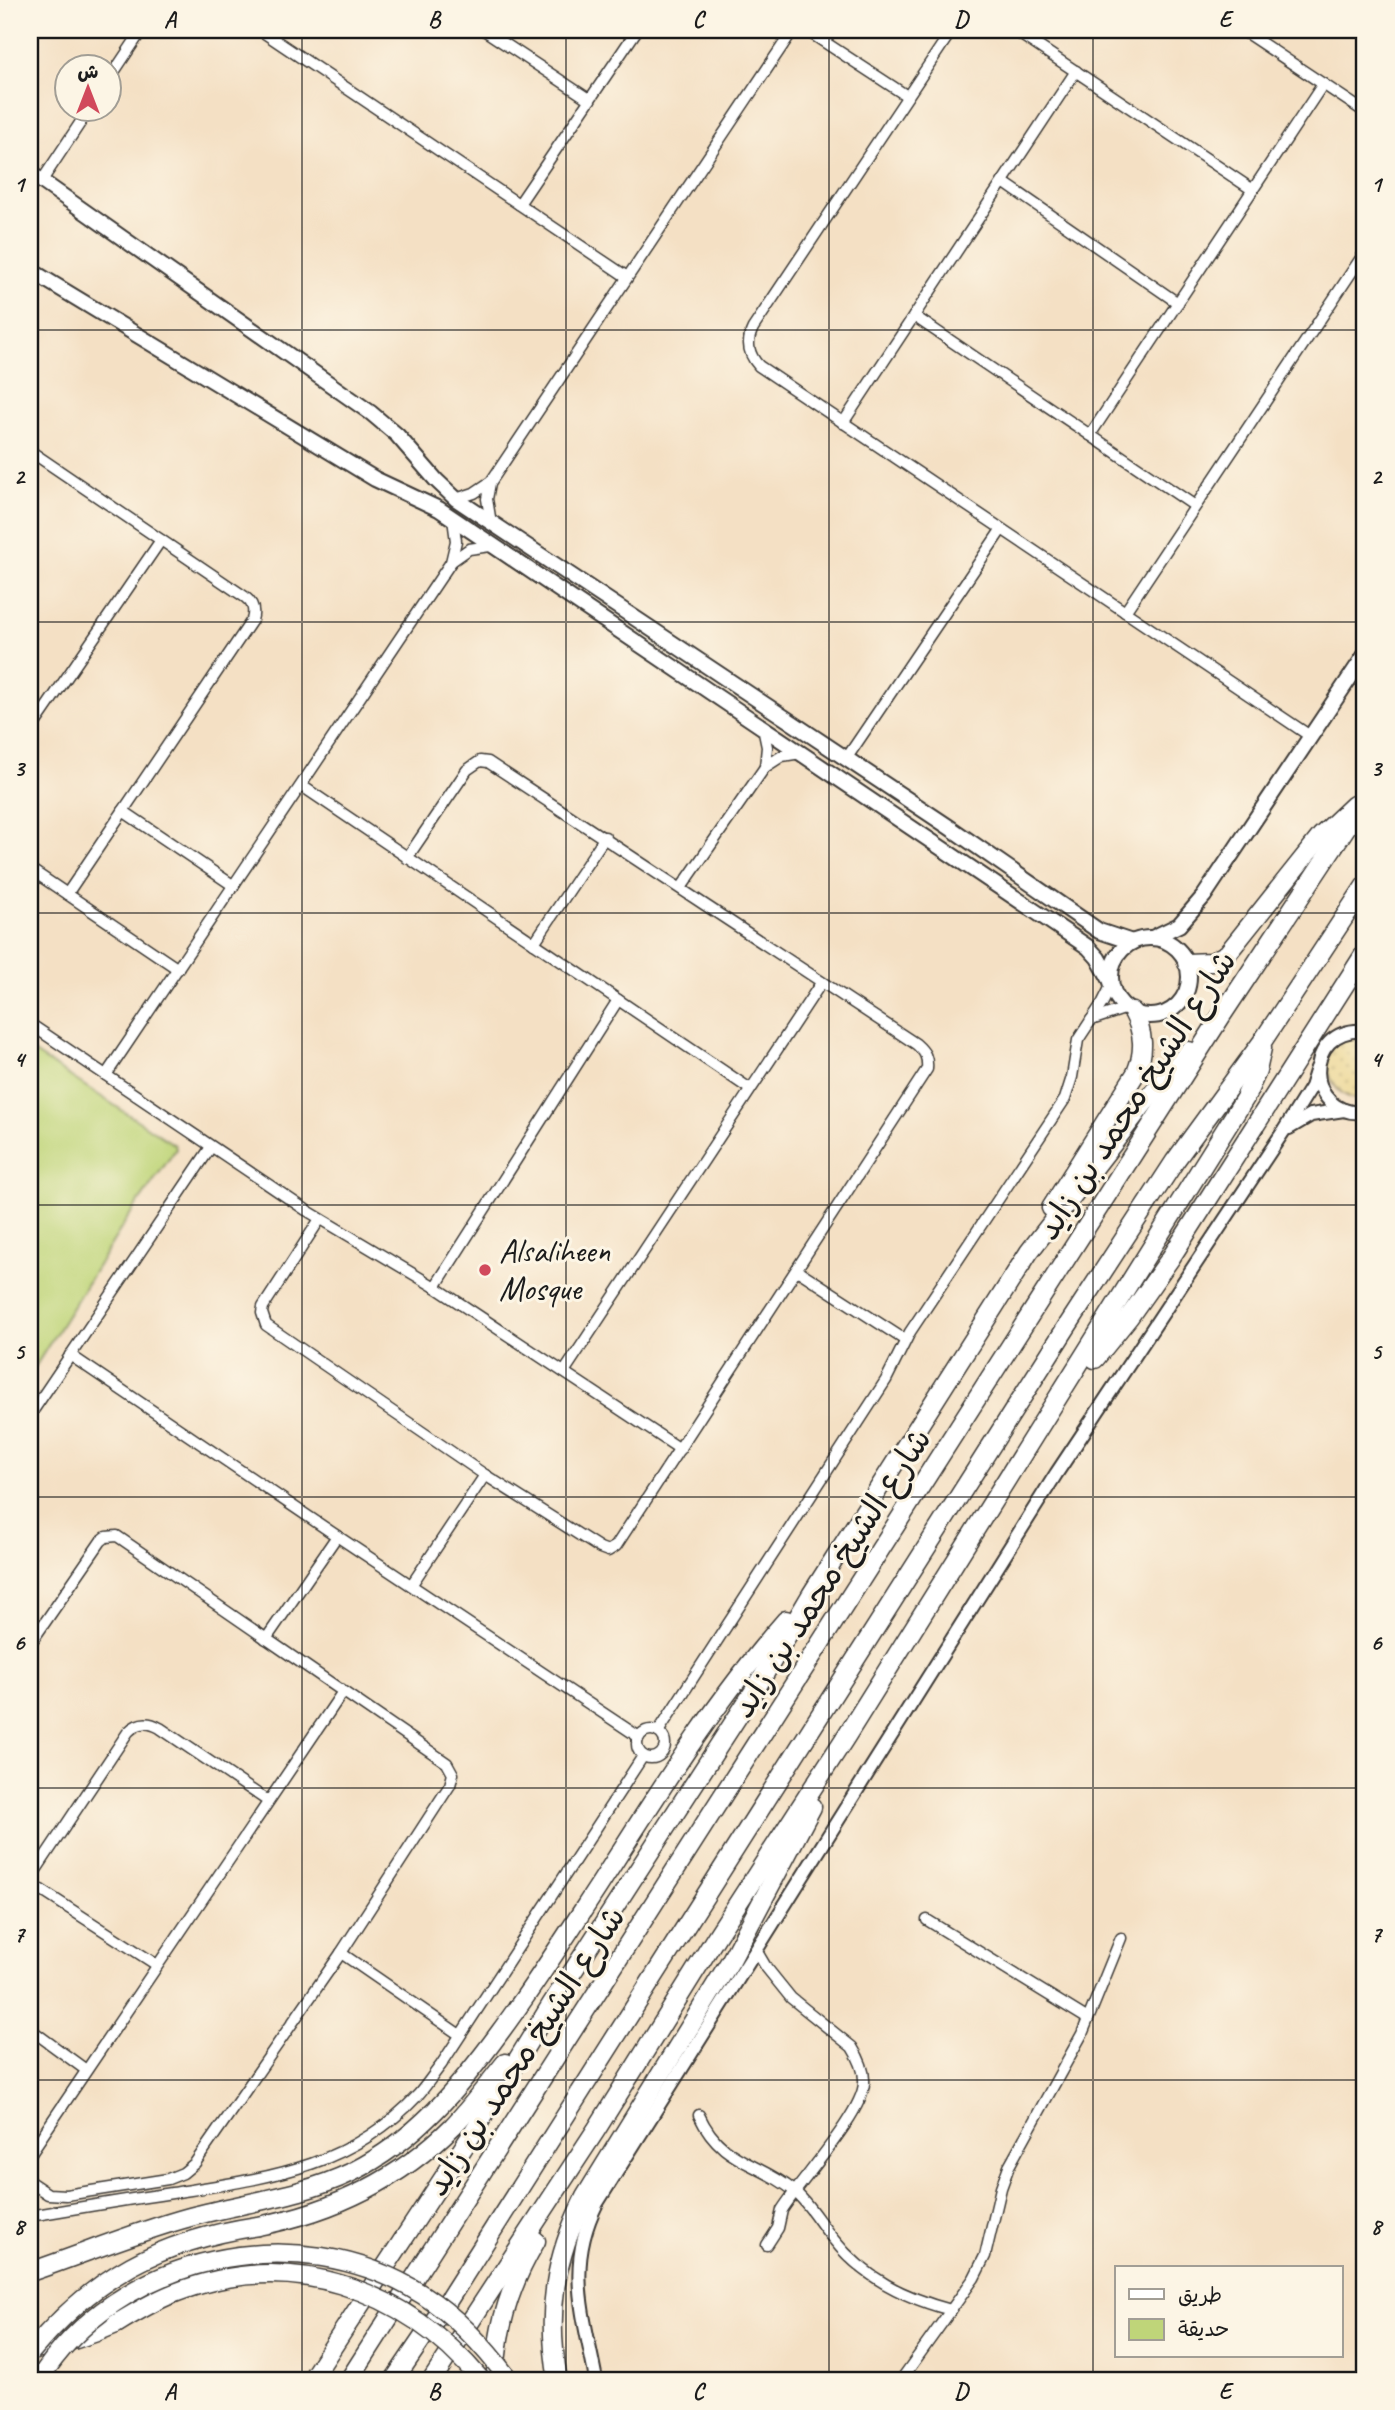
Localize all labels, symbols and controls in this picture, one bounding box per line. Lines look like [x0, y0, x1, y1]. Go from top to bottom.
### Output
text: A [164, 5, 178, 34]
text: B [428, 5, 442, 34]
text: C [693, 5, 707, 34]
text: D [954, 5, 970, 34]
text: E [1219, 5, 1235, 34]
north arrow [52, 52, 122, 122]
text: ش [78, 60, 99, 84]
text: 1 [14, 170, 27, 199]
text: 1 [1371, 170, 1384, 199]
text: 2 [14, 462, 27, 491]
text: 2 [1371, 462, 1384, 491]
text: 3 [14, 754, 27, 783]
text: 3 [1371, 754, 1384, 783]
street label: شارع الشيخ محمد بن زايد [1026, 942, 1247, 1249]
text: 4 [14, 1045, 27, 1074]
text: 4 [1371, 1045, 1384, 1074]
place label: Alsaliheen Mosque [499, 1230, 610, 1310]
marker: Alsaliheen Mosque [477, 1262, 493, 1278]
text: 5 [14, 1337, 26, 1366]
text: 5 [1371, 1337, 1383, 1366]
street label: شارع الشيخ محمد بن زايد [721, 1420, 942, 1727]
text: 6 [14, 1628, 27, 1657]
text: 6 [1371, 1628, 1384, 1657]
street label: شارع الشيخ محمد بن زايد [415, 1898, 636, 2205]
text: 7 [14, 1920, 27, 1949]
text: 7 [1371, 1920, 1384, 1949]
text: 8 [14, 2212, 27, 2241]
text: 8 [1371, 2212, 1384, 2241]
legend [1115, 2266, 1342, 2358]
text: طريق [1178, 2282, 1222, 2308]
text: حديقة [1178, 2316, 1229, 2342]
text: A [164, 2377, 178, 2406]
text: B [428, 2377, 442, 2406]
text: C [693, 2377, 707, 2406]
text: D [954, 2377, 970, 2406]
text: E [1219, 2377, 1235, 2406]

